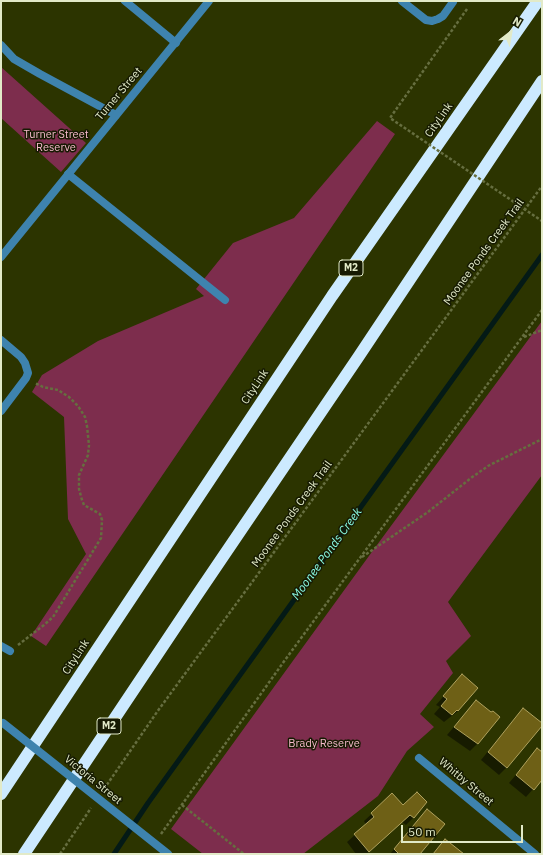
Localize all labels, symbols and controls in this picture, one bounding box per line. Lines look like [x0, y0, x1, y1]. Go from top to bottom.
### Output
north arrow [491, 12, 531, 52]
text: N [510, 14, 524, 30]
street label: Turner Street [93, 65, 145, 123]
street label: CityLink [422, 100, 456, 140]
park label: Turner Street Reserve [23, 128, 89, 154]
street label: Moonee Ponds Creek Trail [441, 196, 527, 308]
road number: M2 [339, 260, 363, 276]
street label: CityLink [239, 367, 271, 407]
street label: Moonee Ponds Creek Trail [249, 458, 335, 570]
water label: Moonee Ponds Creek [289, 505, 365, 603]
street label: CityLink [60, 637, 92, 677]
road number: M2 [97, 718, 121, 734]
park label: Brady Reserve [288, 737, 360, 751]
street label: Victoria Street [61, 753, 125, 807]
street label: Whitby Street [436, 755, 496, 809]
scale bar [403, 817, 525, 843]
text: 50 m [408, 824, 436, 839]

